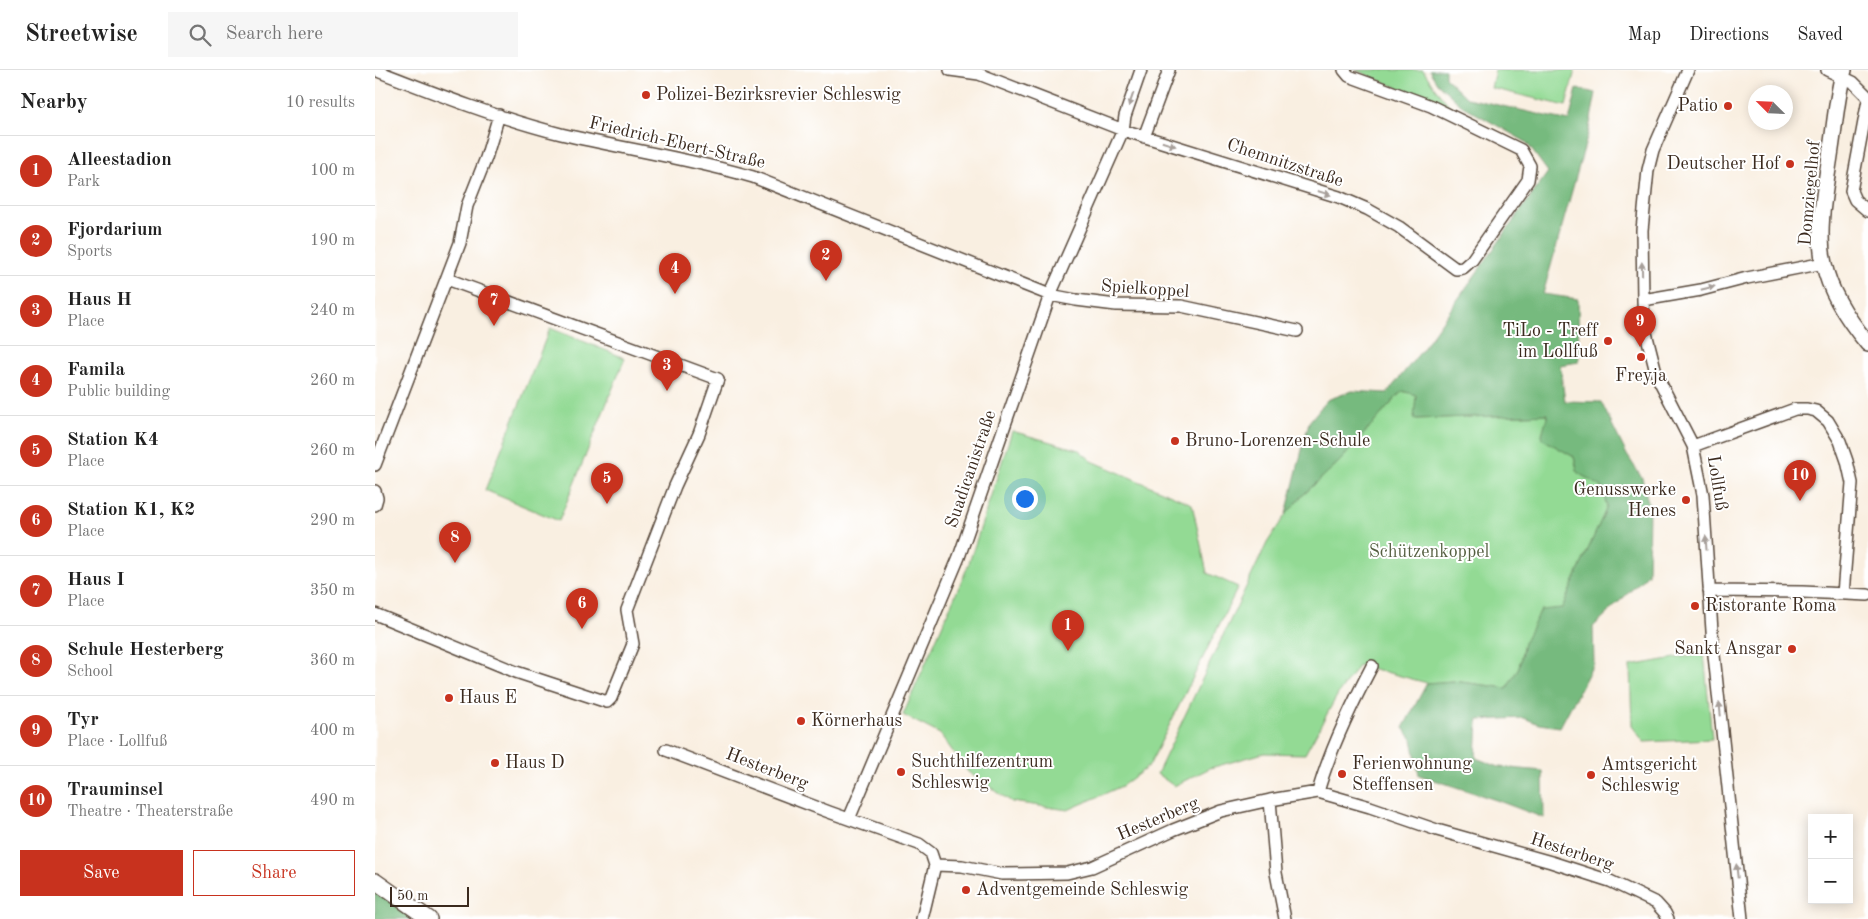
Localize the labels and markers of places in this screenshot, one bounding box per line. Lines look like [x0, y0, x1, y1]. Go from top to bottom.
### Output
place label: Polizei-Bezirksrevier Schleswig [656, 86, 901, 104]
marker: Polizei-Bezirksrevier Schleswig [640, 89, 652, 101]
place label: Patio [1678, 97, 1718, 115]
marker: Patio [1722, 100, 1734, 112]
place label: Deutscher Hof [1667, 155, 1781, 173]
marker: Deutscher Hof [1784, 158, 1796, 170]
pin: 2 [810, 240, 842, 281]
pin: 4 [659, 253, 691, 294]
pin: 7 [478, 285, 510, 326]
pin: 9 [1624, 306, 1656, 347]
place label: TiLo - Treff im Lollfuß [1502, 322, 1599, 361]
marker: TiLo - Treff im Lollfuß [1602, 335, 1614, 347]
pin: 3 [651, 350, 683, 391]
marker: Freyja [1635, 351, 1647, 363]
place label: Freyja [1615, 367, 1667, 385]
place label: Bruno-Lorenzen-Schule [1185, 432, 1370, 450]
marker: Bruno-Lorenzen-Schule [1169, 435, 1181, 447]
pin: 10 [1784, 460, 1816, 501]
pin: 5 [591, 463, 623, 504]
place label: Genusswerke Henes [1573, 481, 1676, 520]
marker: Genusswerke Henes [1680, 494, 1692, 506]
pin: 8 [439, 522, 471, 563]
pin: 6 [566, 588, 598, 629]
place label: Ristorante Roma [1705, 597, 1837, 615]
marker: Ristorante Roma [1689, 600, 1701, 612]
pin: 1 [1052, 610, 1084, 651]
place label: Sankt Ansgar [1674, 640, 1783, 658]
marker: Sankt Ansgar [1786, 643, 1798, 655]
place label: Haus E [459, 689, 517, 707]
marker: Haus E [443, 692, 455, 704]
place label: Körnerhaus [811, 712, 903, 730]
marker: Körnerhaus [795, 715, 807, 727]
place label: Suchthilfezentrum Schleswig [911, 753, 1053, 792]
place label: Haus D [505, 754, 565, 772]
place label: Ferienwohnung Steffensen [1352, 755, 1472, 794]
place label: Amtsgericht Schleswig [1601, 756, 1697, 795]
marker: Haus D [489, 757, 501, 769]
marker: Suchthilfezentrum Schleswig [895, 766, 907, 778]
marker: Ferienwohnung Steffensen [1336, 768, 1348, 780]
marker: Amtsgericht Schleswig [1585, 769, 1597, 781]
place label: Adventgemeinde Schleswig [976, 881, 1189, 899]
marker: Adventgemeinde Schleswig [960, 884, 972, 896]

